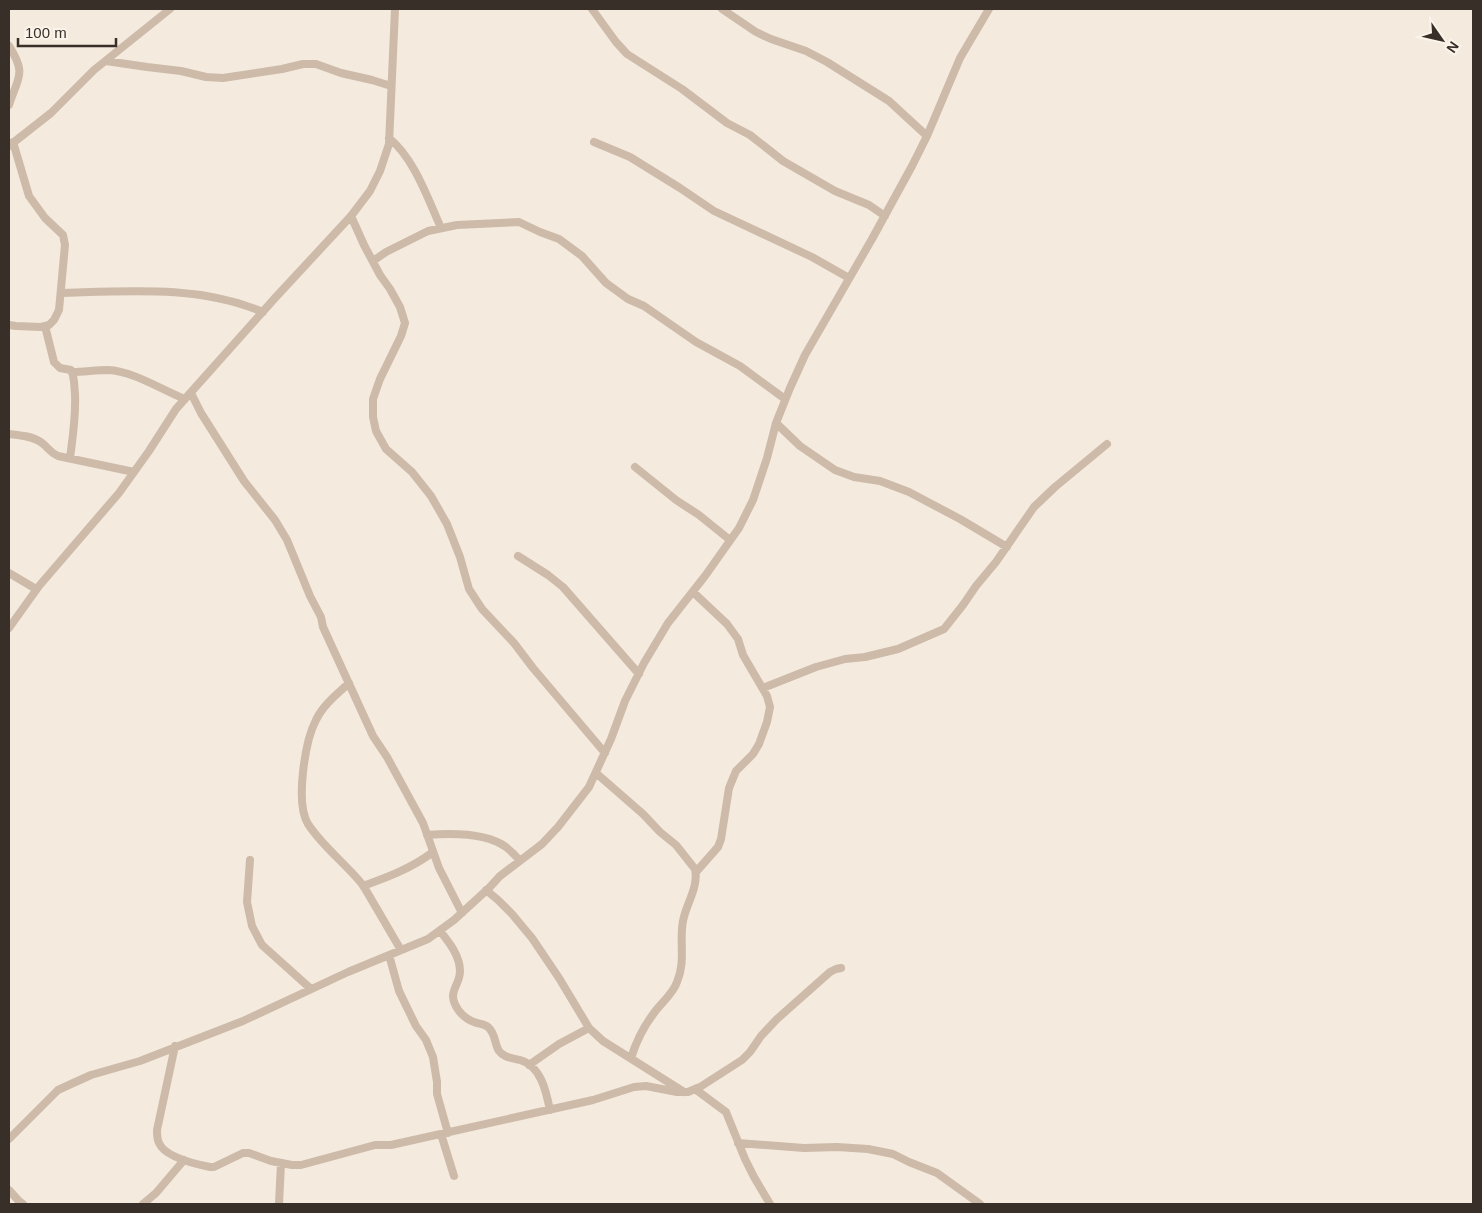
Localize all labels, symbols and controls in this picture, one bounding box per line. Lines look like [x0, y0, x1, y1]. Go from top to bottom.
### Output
scale bar [18, 15, 115, 47]
north arrow [1417, 15, 1467, 65]
text: 100 m [25, 24, 67, 41]
text: N [1443, 39, 1462, 56]

